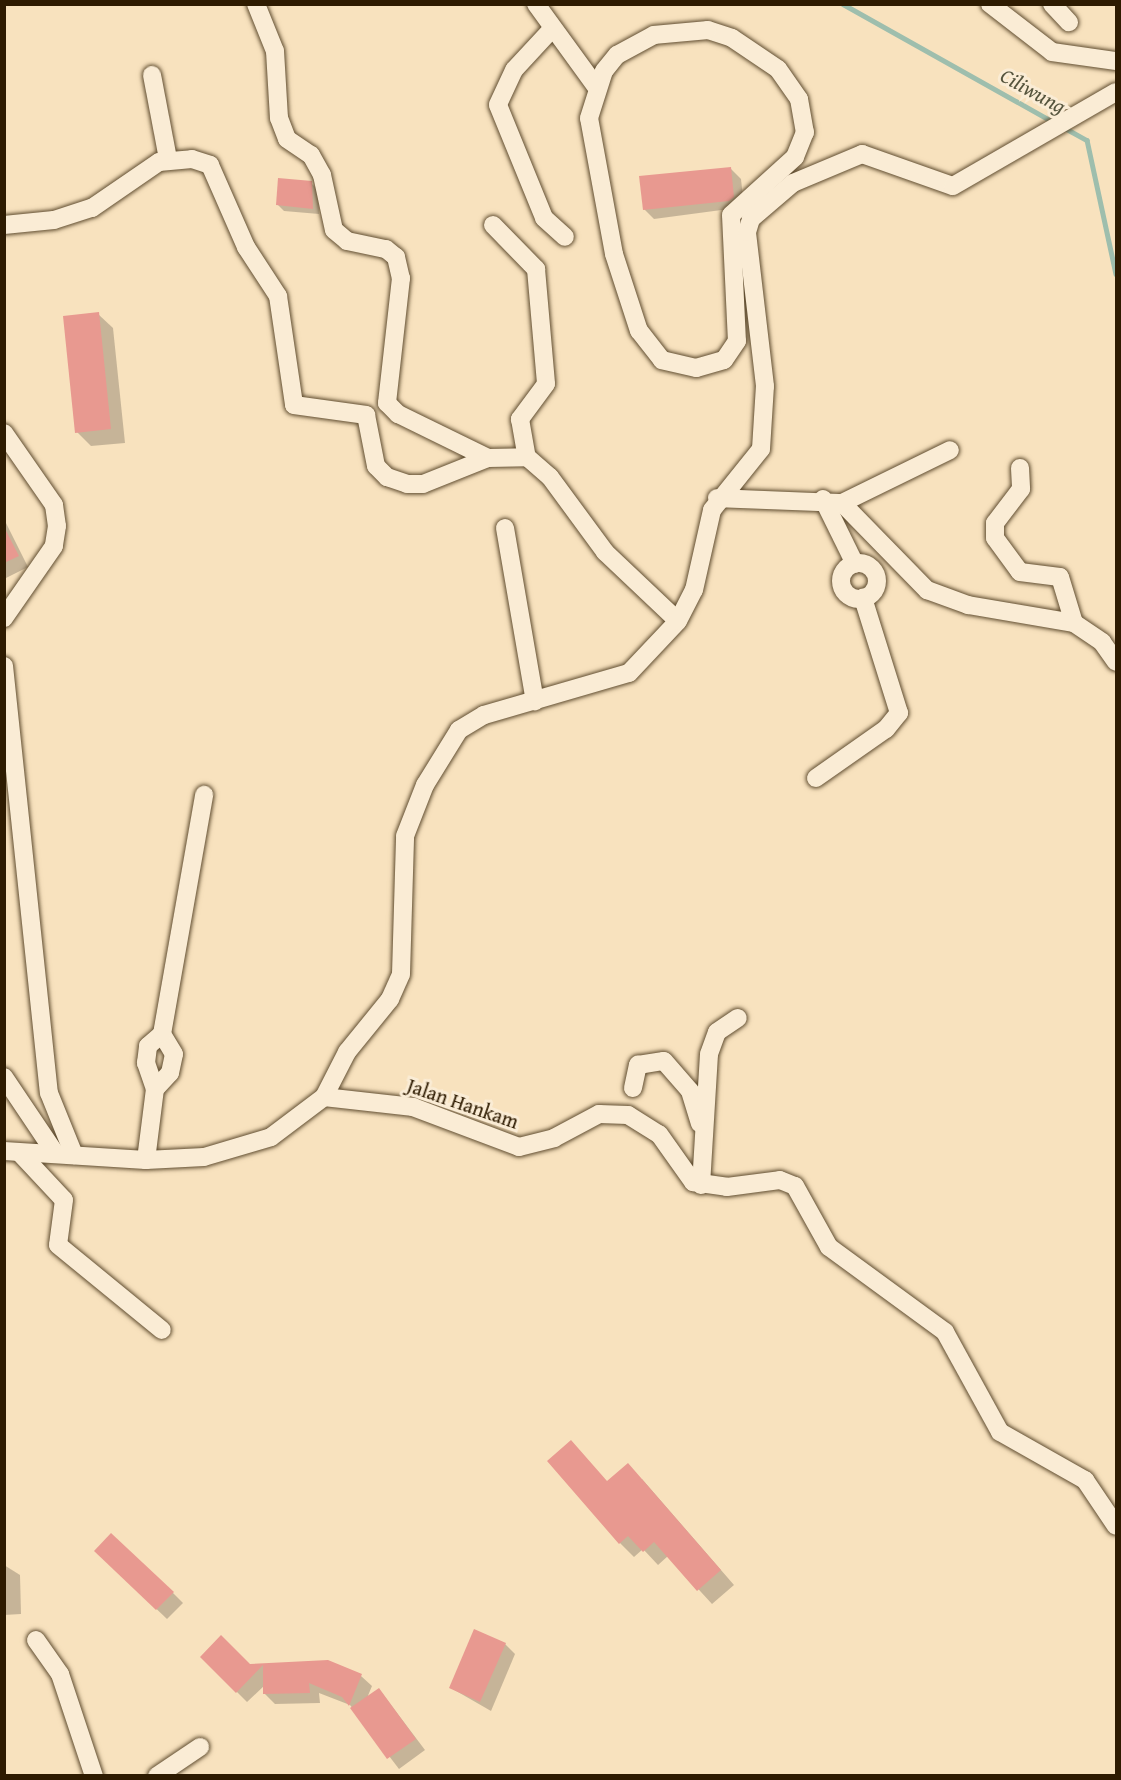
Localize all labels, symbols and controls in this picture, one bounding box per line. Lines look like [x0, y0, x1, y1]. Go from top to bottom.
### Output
water label: Ciliwung [996, 63, 1070, 119]
street label: Jalan Hankam [404, 1073, 522, 1133]

